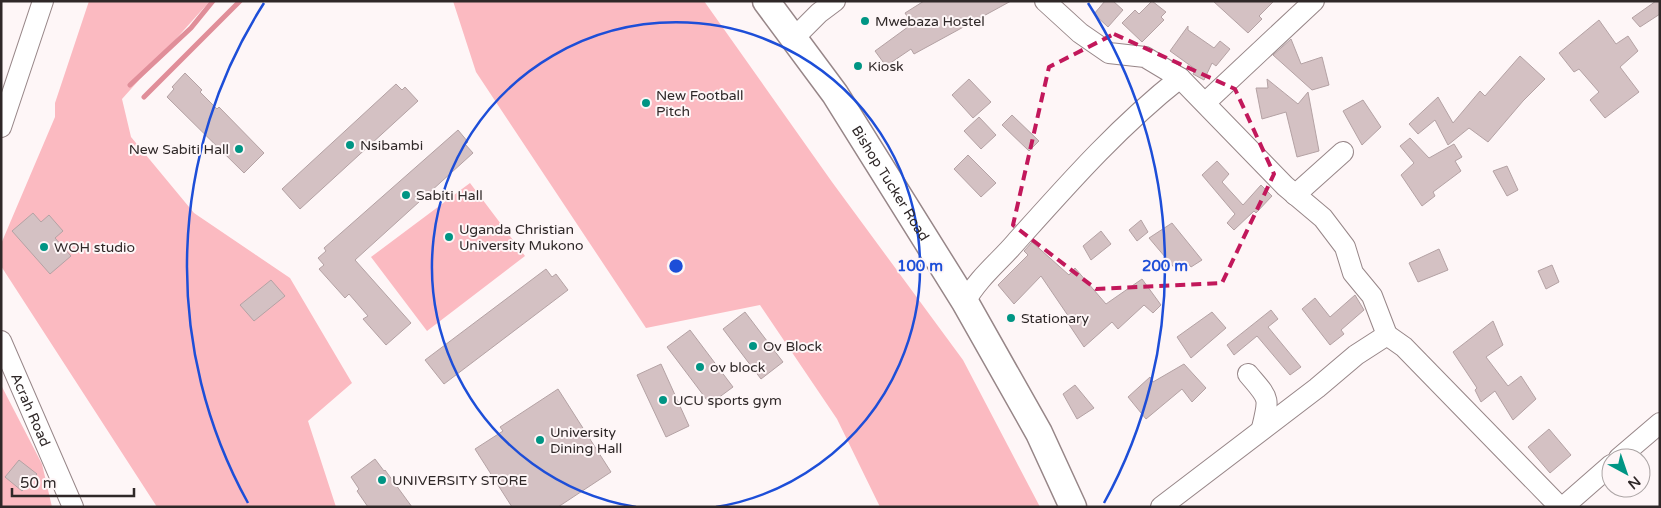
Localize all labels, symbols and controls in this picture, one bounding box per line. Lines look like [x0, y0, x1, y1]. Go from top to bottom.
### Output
place label: Mwebaza Hostel [875, 13, 985, 30]
marker: Mwebaza Hostel [859, 15, 871, 27]
place label: Kiosk [868, 58, 904, 75]
marker: Kiosk [852, 60, 864, 72]
place label: New Football Pitch [656, 87, 744, 120]
marker: New Football Pitch [640, 97, 652, 109]
street label: Bishop Tucker Road [848, 123, 933, 244]
place label: Nsibambi [360, 137, 423, 154]
marker: Nsibambi [344, 139, 356, 151]
place label: New Sabiti Hall [129, 141, 229, 158]
marker: New Sabiti Hall [233, 143, 245, 155]
place label: Sabiti Hall [416, 187, 483, 204]
marker: Sabiti Hall [400, 189, 412, 201]
place label: Uganda Christian University Mukono [459, 221, 584, 254]
marker: Uganda Christian University Mukono [443, 231, 455, 243]
place label: WOH studio [54, 239, 135, 256]
marker: WOH studio [38, 241, 50, 253]
centre of rings [667, 257, 685, 275]
text: 100 m [897, 257, 943, 275]
text: 200 m [1142, 257, 1188, 275]
place label: Stationary [1021, 310, 1089, 327]
marker: Stationary [1005, 312, 1017, 324]
place label: Ov Block [763, 338, 822, 355]
marker: Ov Block [747, 340, 759, 352]
place label: ov block [710, 359, 766, 376]
marker: ov block [694, 361, 706, 373]
street label: Acrah Road [7, 371, 54, 449]
place label: UCU sports gym [673, 392, 782, 409]
marker: UCU sports gym [657, 394, 669, 406]
place label: University Dining Hall [550, 424, 622, 457]
marker: University Dining Hall [534, 434, 546, 446]
north arrow [1601, 448, 1651, 498]
scale bar [12, 466, 135, 498]
place label: UNIVERSITY STORE [392, 472, 527, 489]
text: N [1624, 472, 1644, 493]
text: 50 m [20, 474, 57, 492]
marker: UNIVERSITY STORE [376, 474, 388, 486]

